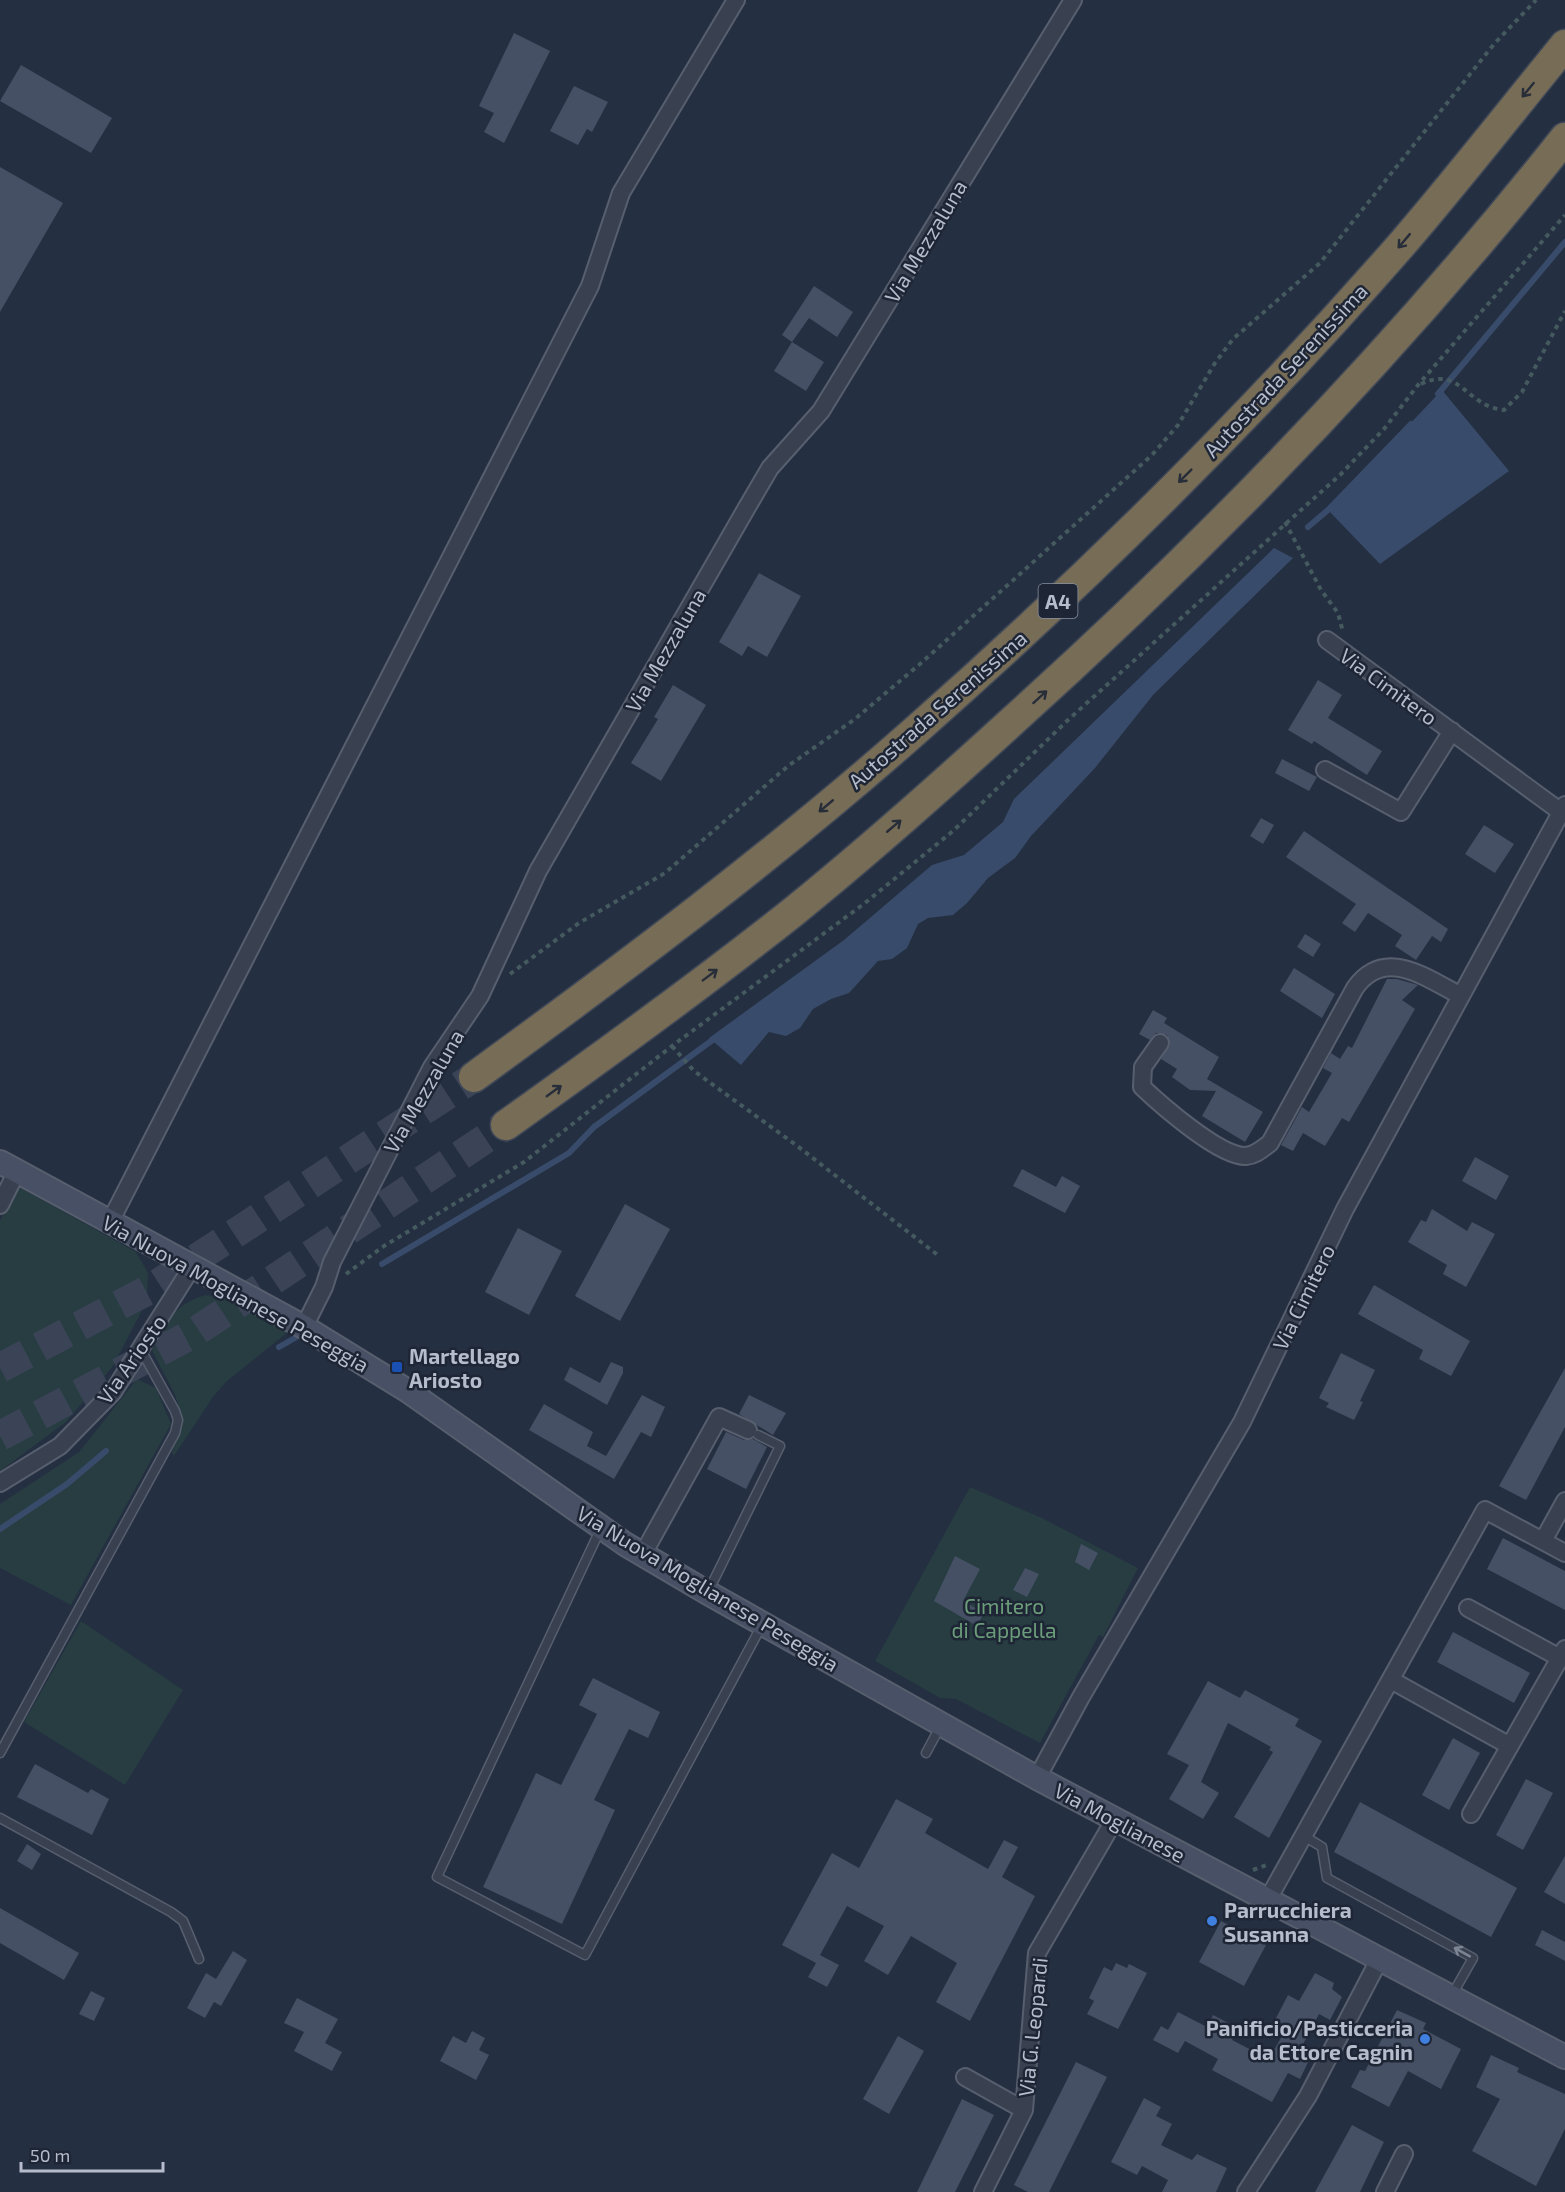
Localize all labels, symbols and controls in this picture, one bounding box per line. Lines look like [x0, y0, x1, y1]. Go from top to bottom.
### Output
one-way arrow [1522, 82, 1535, 98]
street label: Via Mezzaluna [879, 175, 971, 307]
one-way arrow [1398, 233, 1411, 249]
street label: Autostrada Serenissima [1198, 278, 1372, 462]
one-way arrow [1178, 468, 1193, 483]
street label: Via Mezzaluna [619, 584, 711, 716]
road number: A4 [1038, 584, 1078, 618]
street label: Autostrada Serenissima [843, 625, 1031, 793]
street label: Via Cimitero [1335, 642, 1443, 730]
one-way arrow [1032, 690, 1047, 704]
one-way arrow [818, 800, 834, 813]
one-way arrow [886, 819, 902, 832]
one-way arrow [702, 969, 718, 982]
street label: Via Mezzaluna [377, 1025, 469, 1157]
one-way arrow [545, 1085, 561, 1098]
street label: Via Nuova Moglianese Peseggia [98, 1209, 374, 1377]
street label: Via Cimitero [1267, 1240, 1339, 1354]
street label: Via Ariosto [91, 1310, 171, 1408]
place label: Martellago Ariosto [409, 1343, 520, 1392]
marker: Martellago Ariosto [390, 1360, 404, 1374]
street label: Via Nuova Moglianese Peseggia [573, 1500, 843, 1676]
park label: Cimitero di Cappella [951, 1593, 1057, 1642]
street label: Via Moglianese [1050, 1777, 1190, 1867]
place label: Parrucchiera Susanna [1224, 1897, 1352, 1946]
marker: Parrucchiera Susanna [1205, 1914, 1219, 1928]
one-way arrow [1453, 1946, 1471, 1957]
street label: Via G. Leopardi [1012, 1956, 1052, 2098]
place label: Panificio/Pasticceria da Ettore Cagnin [1206, 2015, 1413, 2064]
marker: Panificio/Pasticceria da Ettore Cagnin [1418, 2032, 1432, 2046]
scale bar [21, 2135, 164, 2173]
text: 50 m [30, 2144, 70, 2166]

